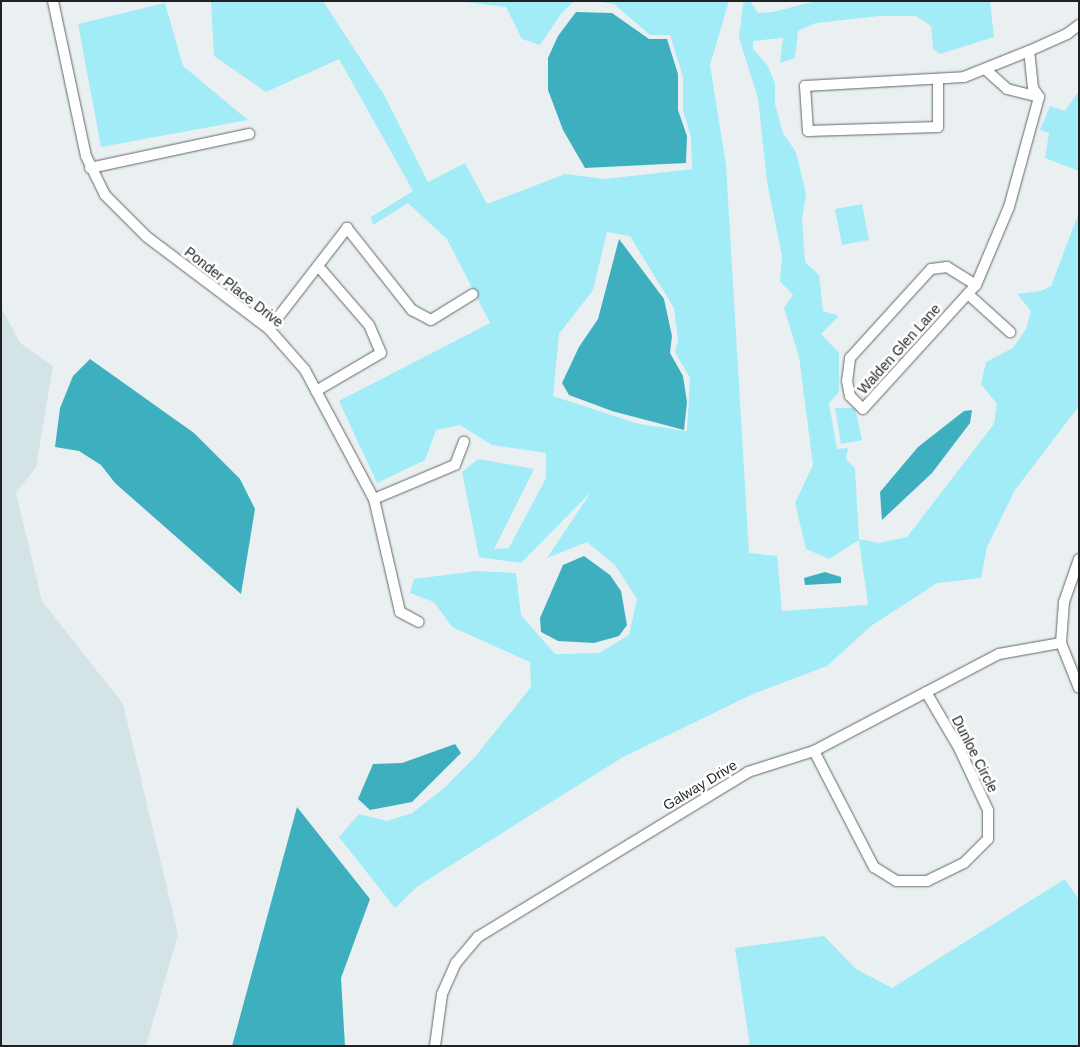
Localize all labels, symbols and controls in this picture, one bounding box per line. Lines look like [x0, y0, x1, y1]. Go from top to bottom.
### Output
street label: Ponder Place Drive [181, 243, 287, 331]
street label: Walden Glen Lane [854, 300, 944, 398]
street label: Dunloe Circle [948, 713, 1002, 795]
street label: Galway Drive [660, 756, 740, 814]

